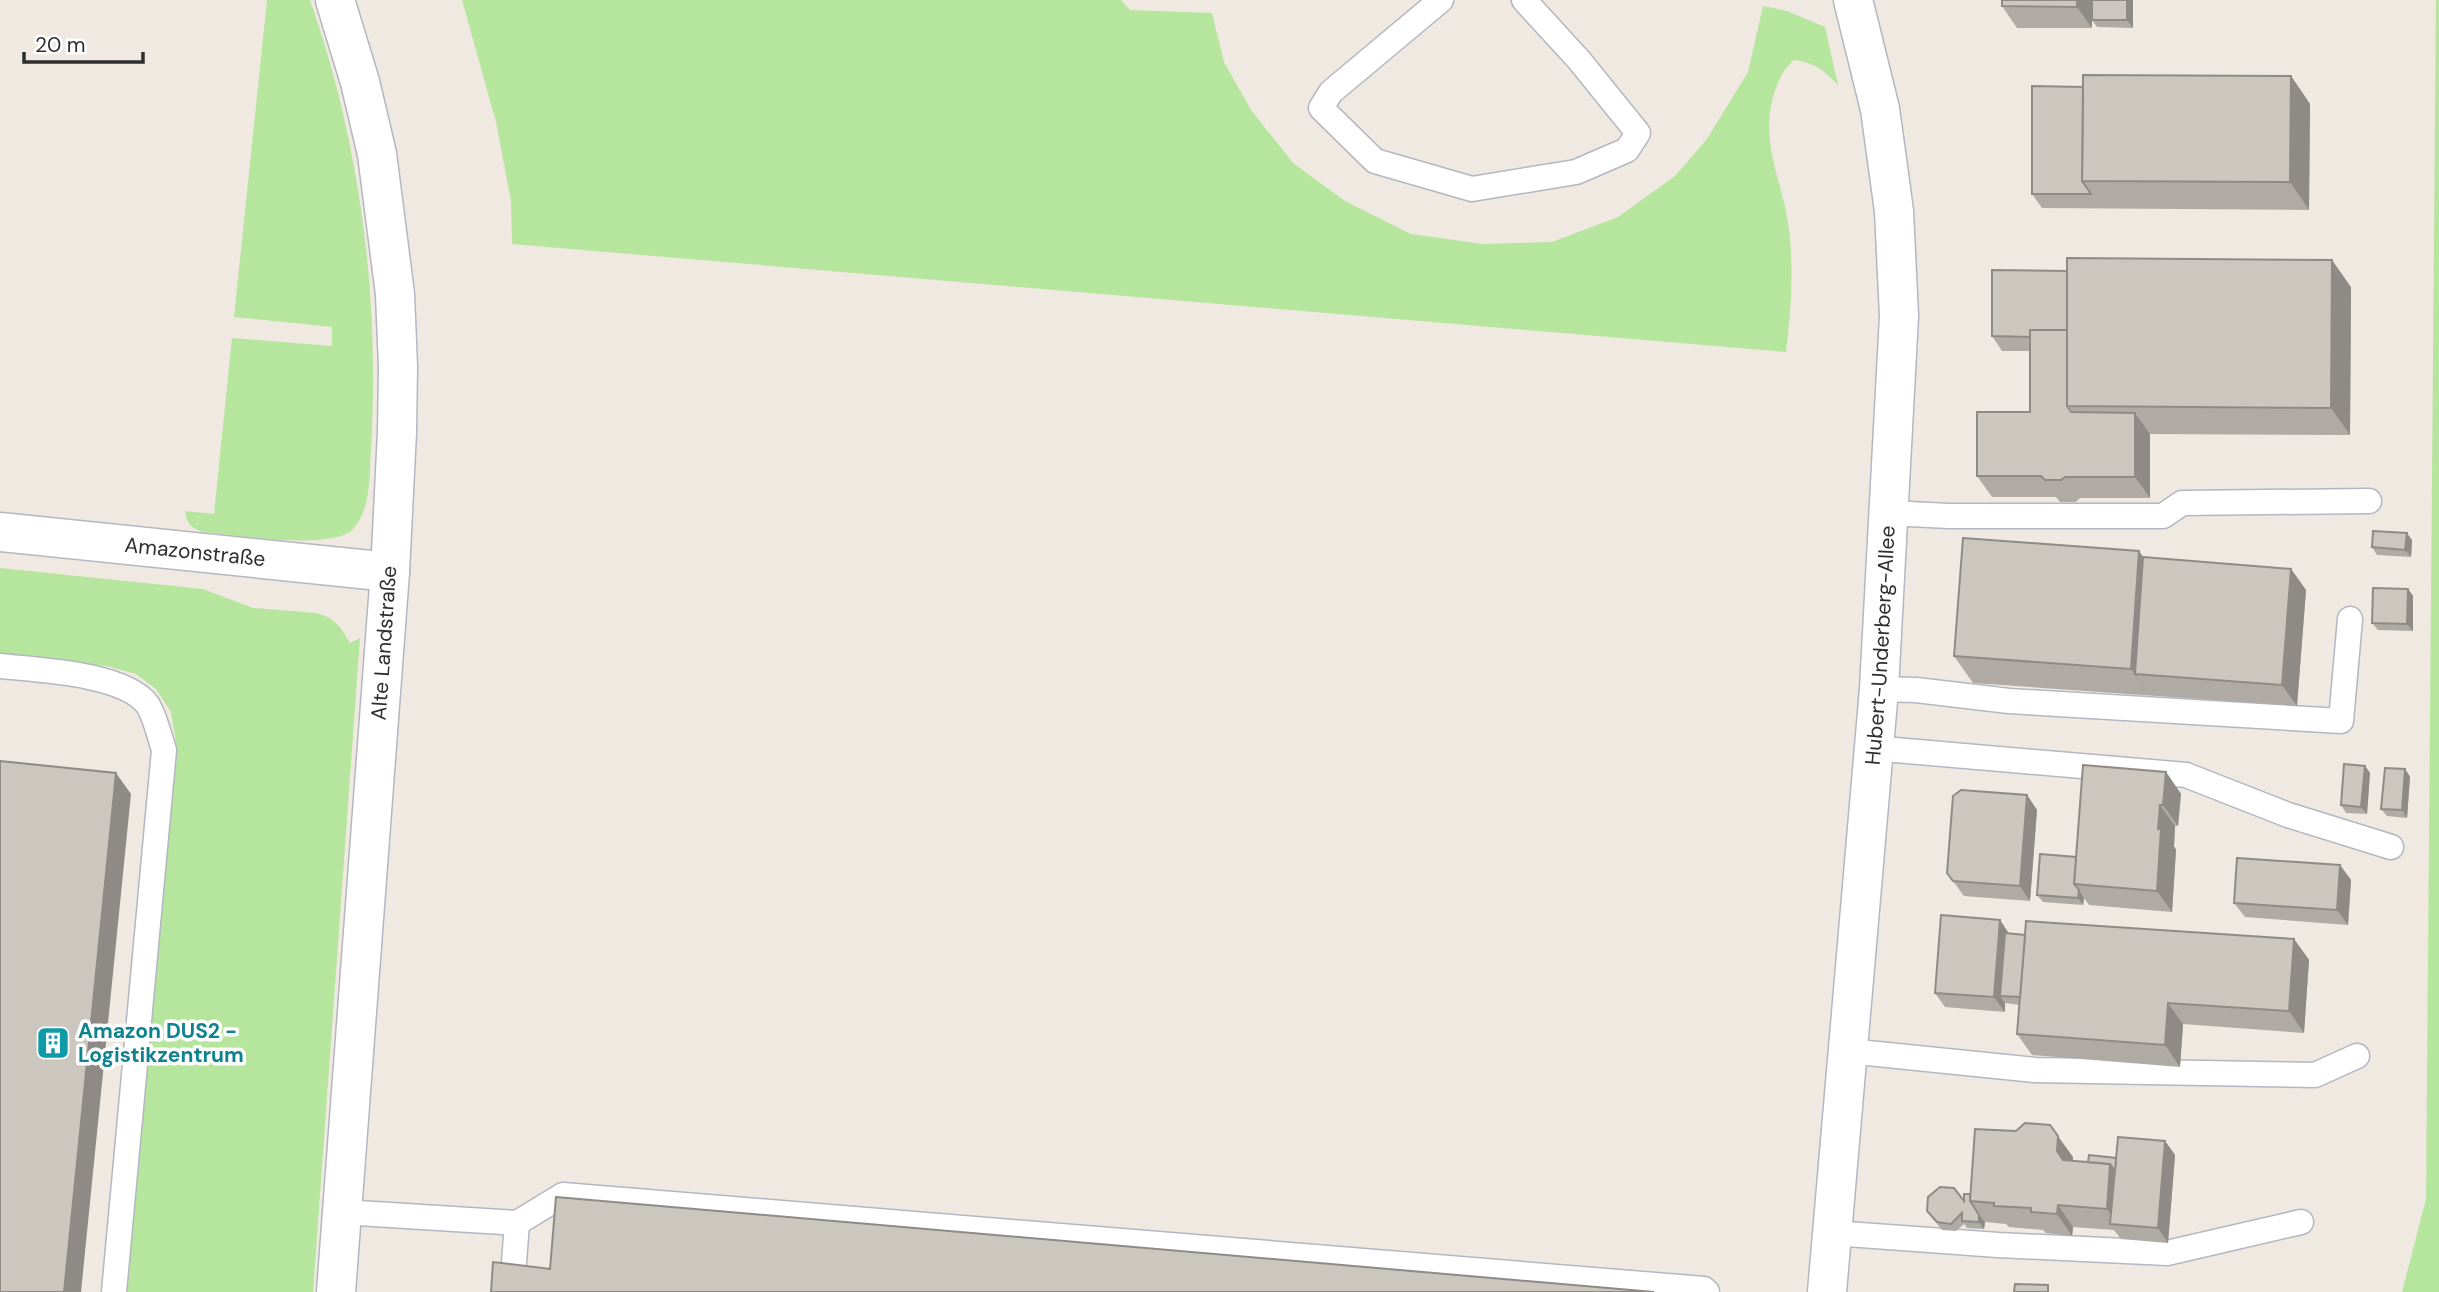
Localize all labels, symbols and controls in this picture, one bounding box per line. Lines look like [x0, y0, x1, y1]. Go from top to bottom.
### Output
scale bar [24, 21, 144, 65]
text: 20 m [35, 31, 86, 59]
street label: Hubert-Underberg-Allee [1859, 525, 1902, 766]
street label: Amazonstraße [123, 531, 267, 573]
street label: Alte Landstraße [365, 565, 403, 721]
place label: Amazon DUS2 - Logistikzentrum [78, 1017, 244, 1069]
building icon: Amazon DUS2 - Logistikzentrum [34, 1024, 72, 1062]

